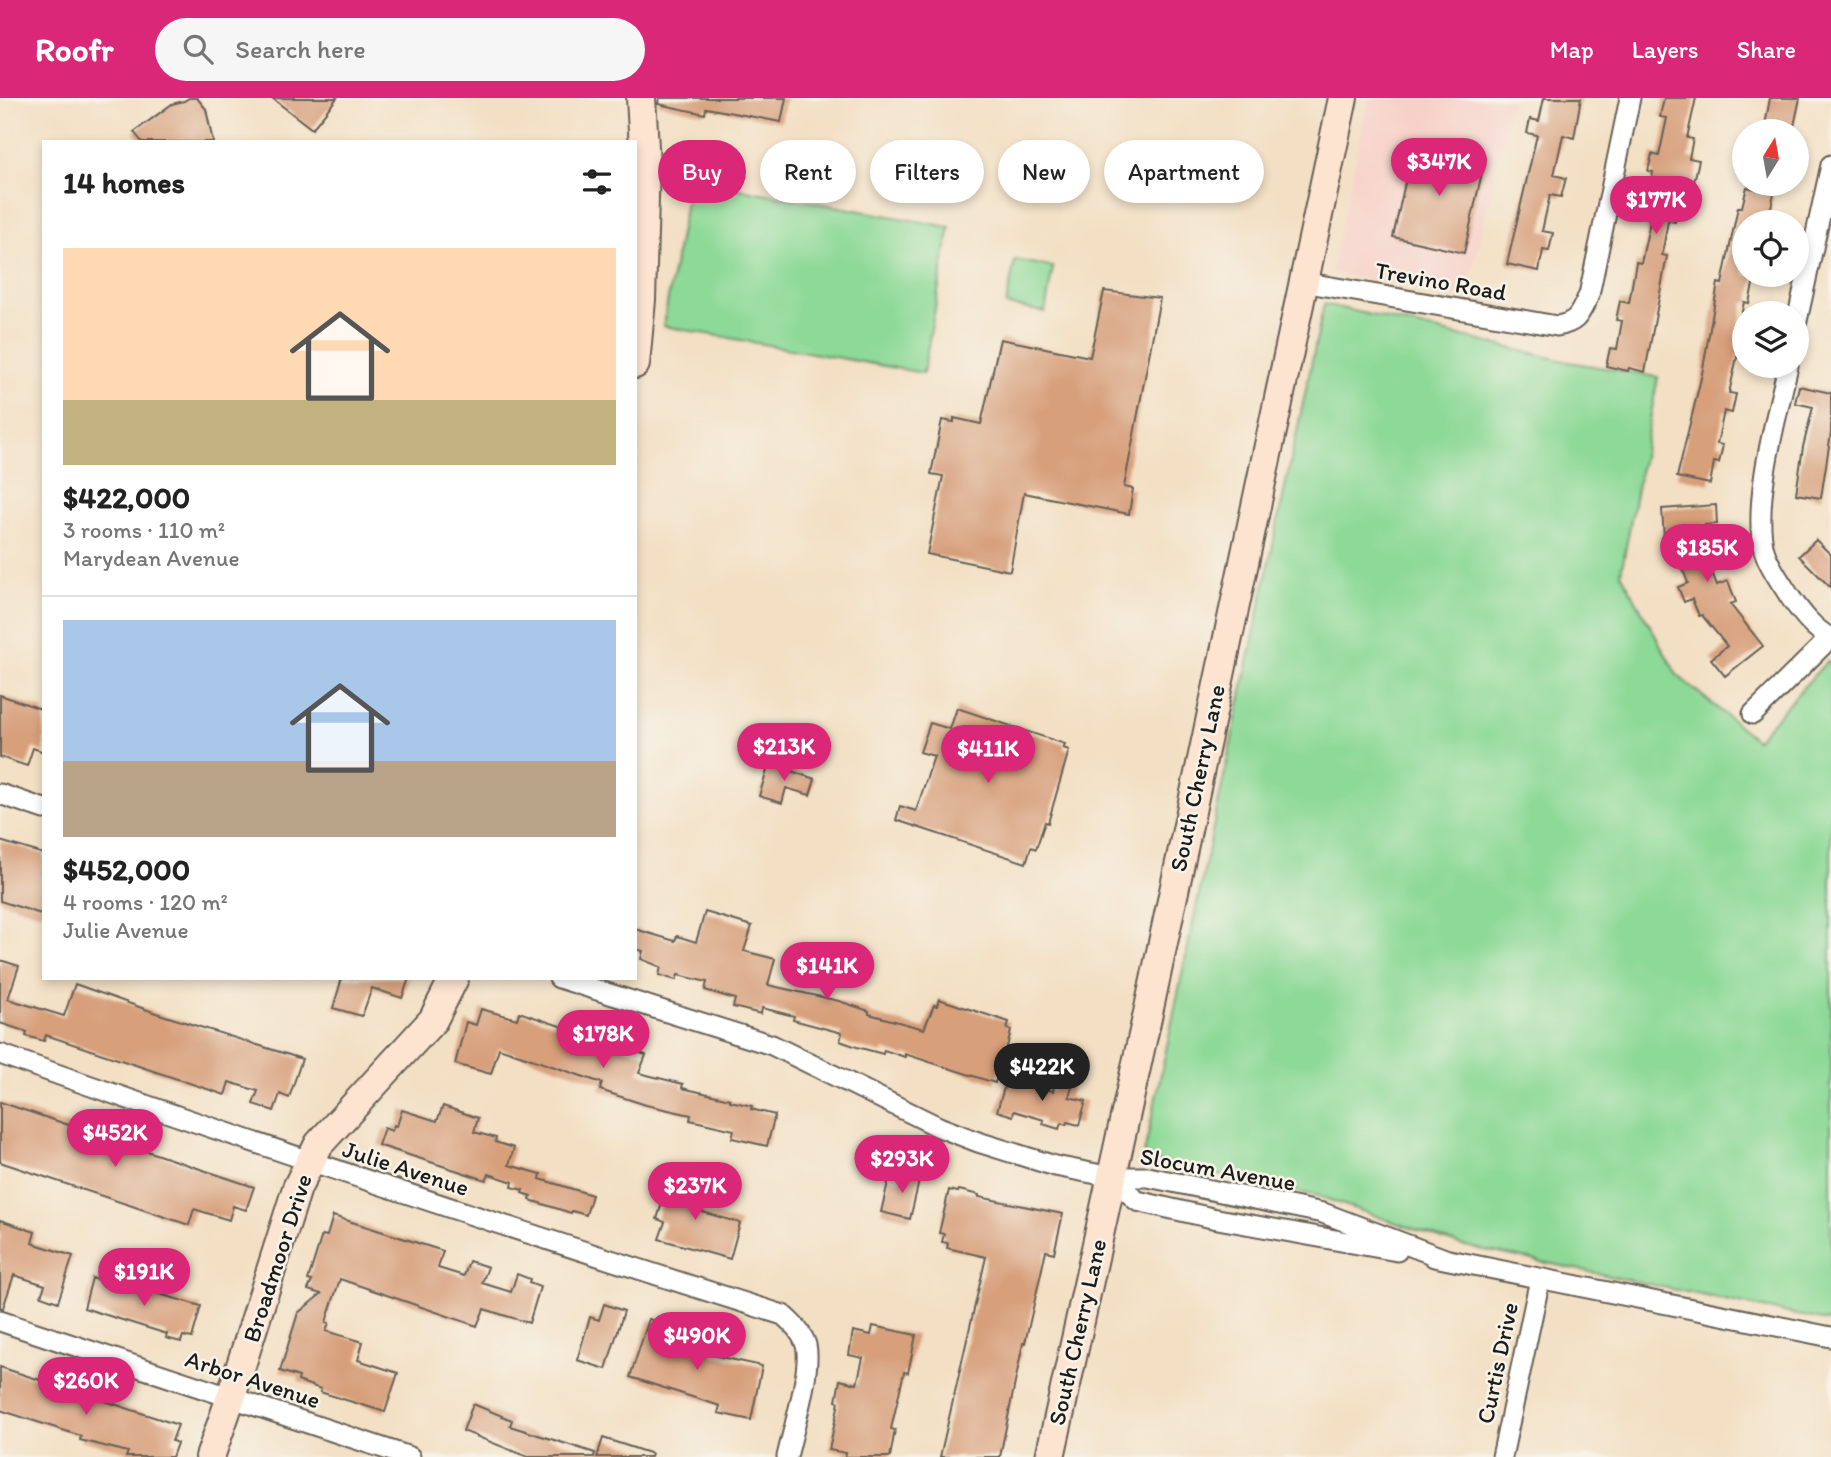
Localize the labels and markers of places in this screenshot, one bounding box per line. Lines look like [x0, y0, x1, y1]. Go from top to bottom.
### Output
pin: $347K [1390, 139, 1488, 198]
pin: $177K [1607, 176, 1705, 236]
pin: $185K [1658, 524, 1756, 584]
pin: $213K [735, 724, 833, 783]
pin: $411K [939, 726, 1037, 785]
pin: $141K [778, 942, 876, 1002]
pin: $178K [554, 1010, 652, 1070]
pin: $422K [993, 1044, 1091, 1103]
pin: $452K [66, 1110, 164, 1169]
pin: $293K [853, 1136, 951, 1195]
pin: $237K [646, 1162, 744, 1222]
pin: $191K [95, 1248, 193, 1308]
pin: $490K [648, 1312, 746, 1372]
pin: $260K [37, 1358, 135, 1417]

